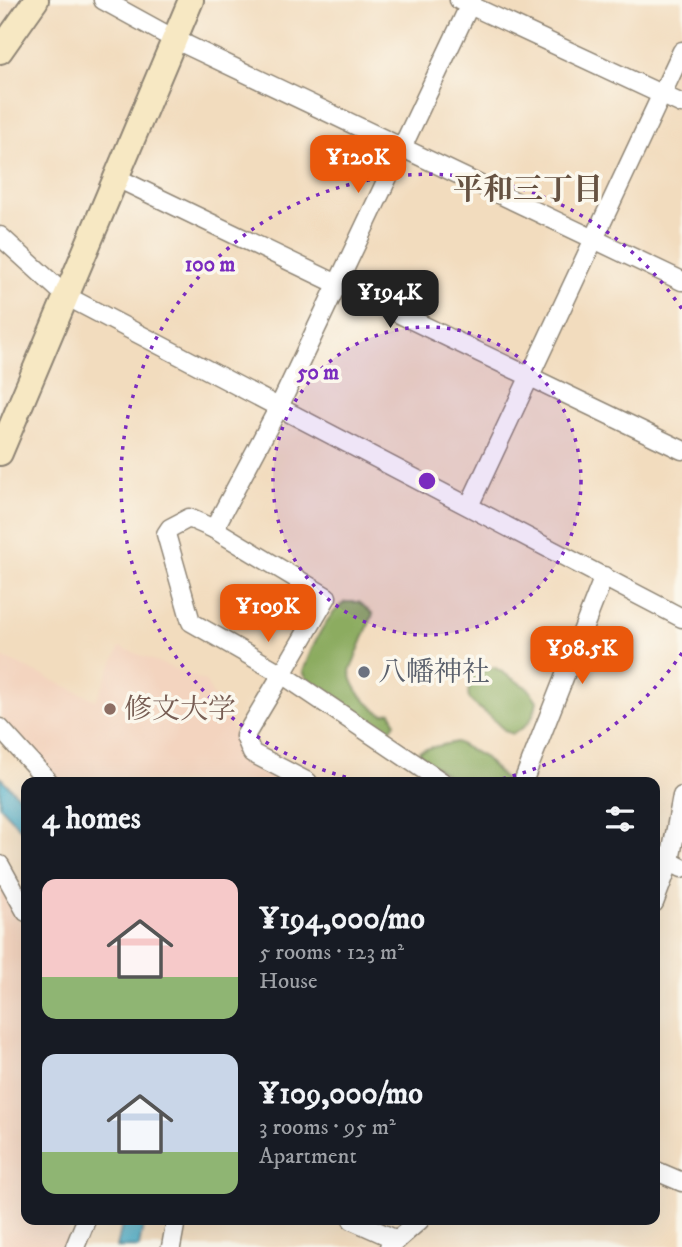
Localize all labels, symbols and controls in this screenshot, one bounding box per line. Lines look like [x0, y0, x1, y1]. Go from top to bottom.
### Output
pin: ¥120K [309, 136, 407, 195]
text: ¥120K [326, 143, 390, 172]
district label: 平和三丁目 [453, 172, 603, 209]
text: 100 m [185, 252, 235, 278]
pin: ¥194K [341, 270, 439, 330]
text: ¥194K [358, 278, 422, 307]
text: 50 m [296, 360, 339, 386]
centre of rings [415, 469, 439, 493]
pin: ¥109K [219, 584, 317, 644]
text: ¥109K [236, 592, 300, 621]
pin: ¥98.5K [525, 626, 639, 686]
text: ¥98.5K [546, 634, 618, 663]
place label: 八幡神社 [378, 655, 490, 690]
marker: 八幡神社 [356, 664, 372, 680]
place label: 修文大学 [124, 692, 236, 727]
marker: 修文大学 [102, 701, 118, 717]
icon: filters [601, 800, 639, 838]
text: 4 homes [42, 801, 141, 838]
text: ¥194,000/mo [259, 901, 425, 938]
icon: home [98, 907, 182, 991]
text: 5 rooms · 123 m² [259, 938, 404, 967]
text: House [259, 967, 317, 996]
text: ¥109,000/mo [259, 1076, 423, 1113]
icon: home [98, 1082, 182, 1166]
text: 3 rooms · 95 m² [259, 1113, 396, 1142]
text: Apartment [259, 1142, 357, 1171]

